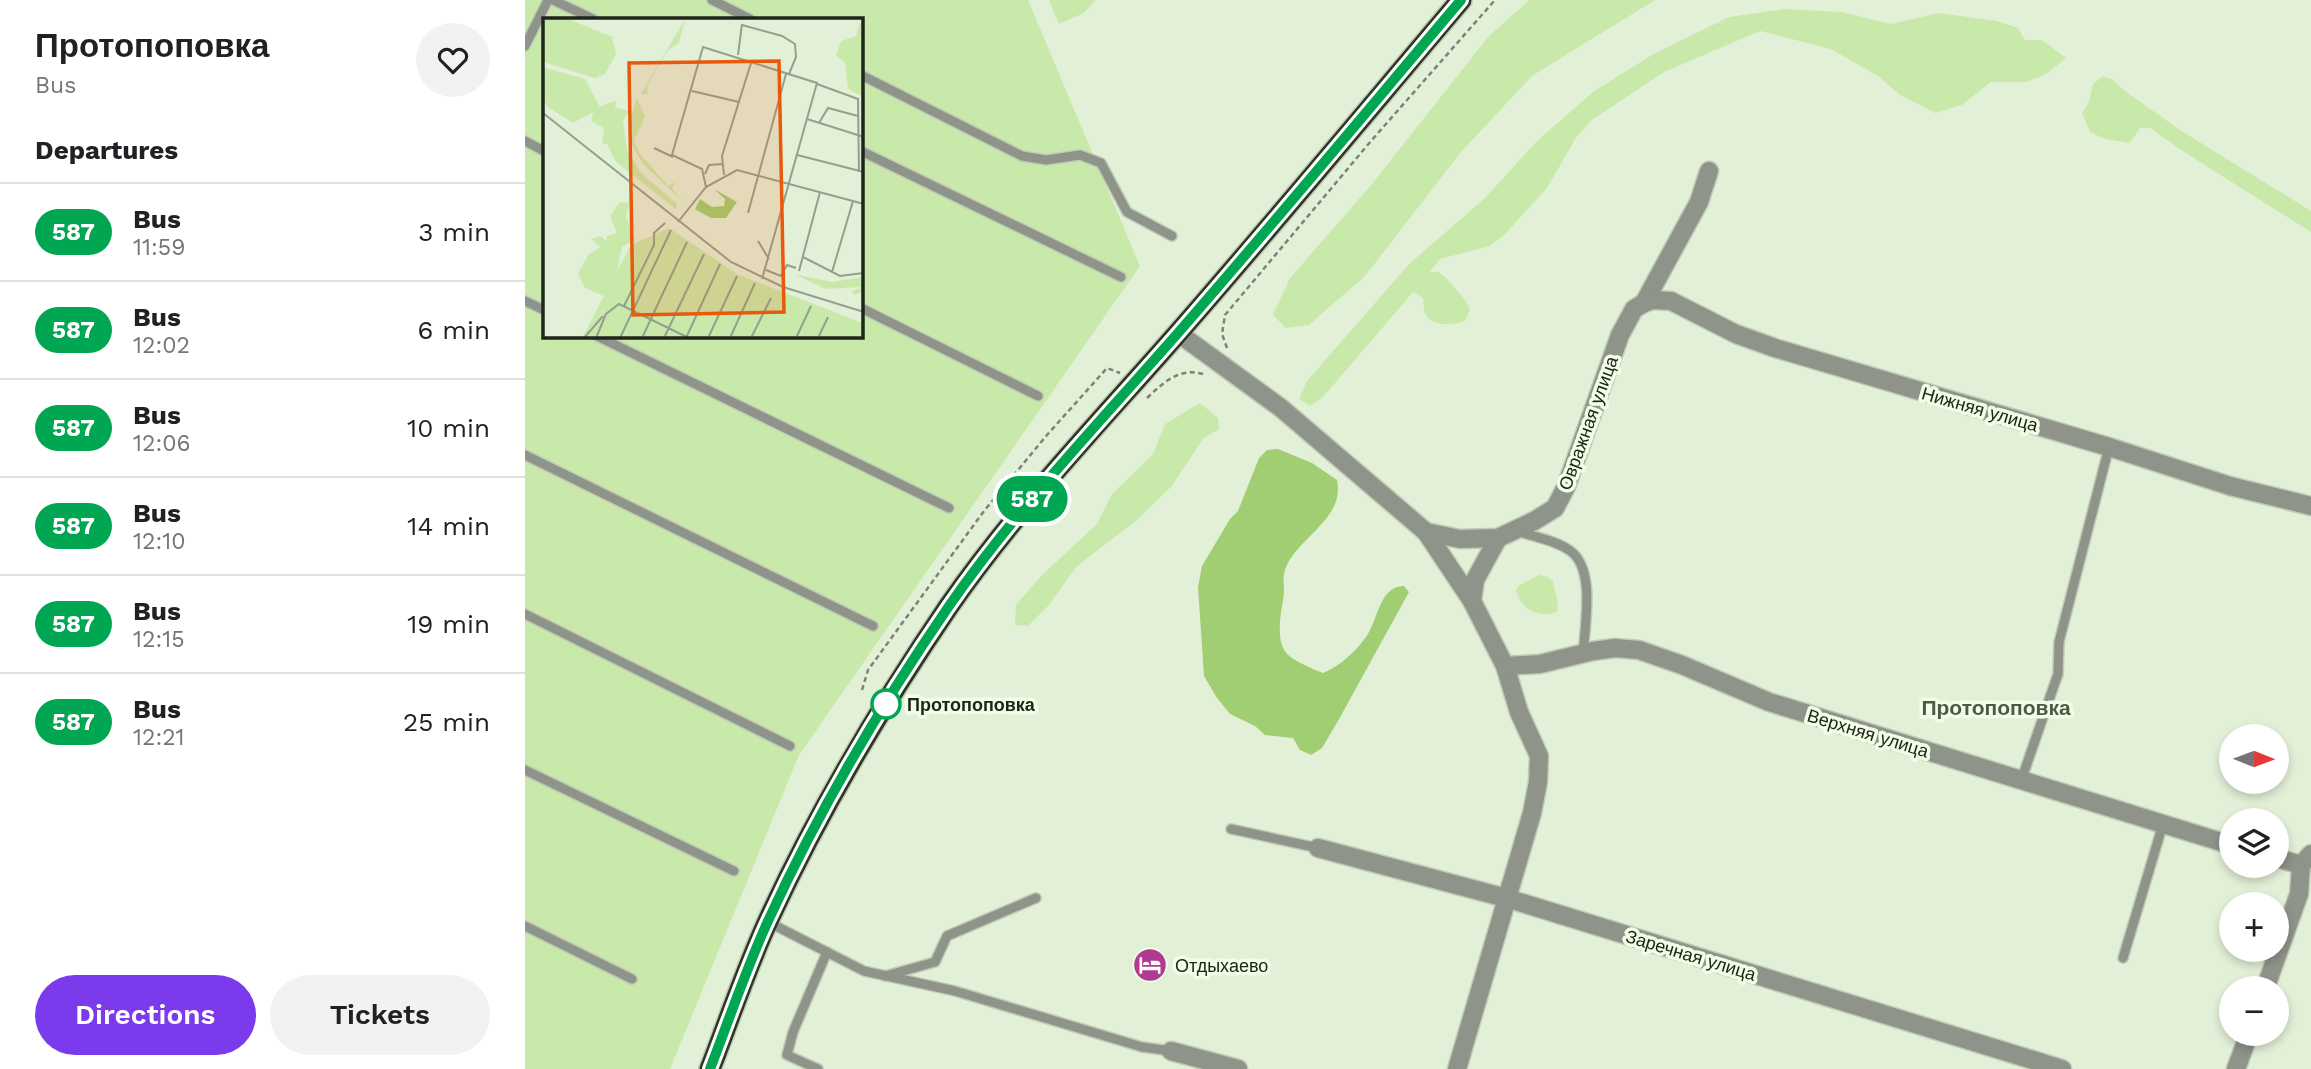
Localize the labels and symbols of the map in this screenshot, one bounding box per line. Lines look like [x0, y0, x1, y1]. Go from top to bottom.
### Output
inset map [543, 18, 863, 338]
street label: Овражная улица [1554, 352, 1622, 493]
street label: Нижняя улица [1919, 382, 2042, 436]
line badge: 587 [992, 476, 1072, 522]
marker: Протопоповка [871, 689, 901, 719]
place label: Протопоповка [907, 694, 1036, 715]
district label: Протопоповка [1921, 695, 2071, 720]
street label: Верхняя улица [1805, 705, 1932, 762]
north arrow [2219, 724, 2289, 794]
street label: Заречная улица [1623, 925, 1760, 985]
hotel icon: Отдыхаево [1131, 946, 1169, 984]
place label: Отдыхаево [1175, 955, 1268, 976]

